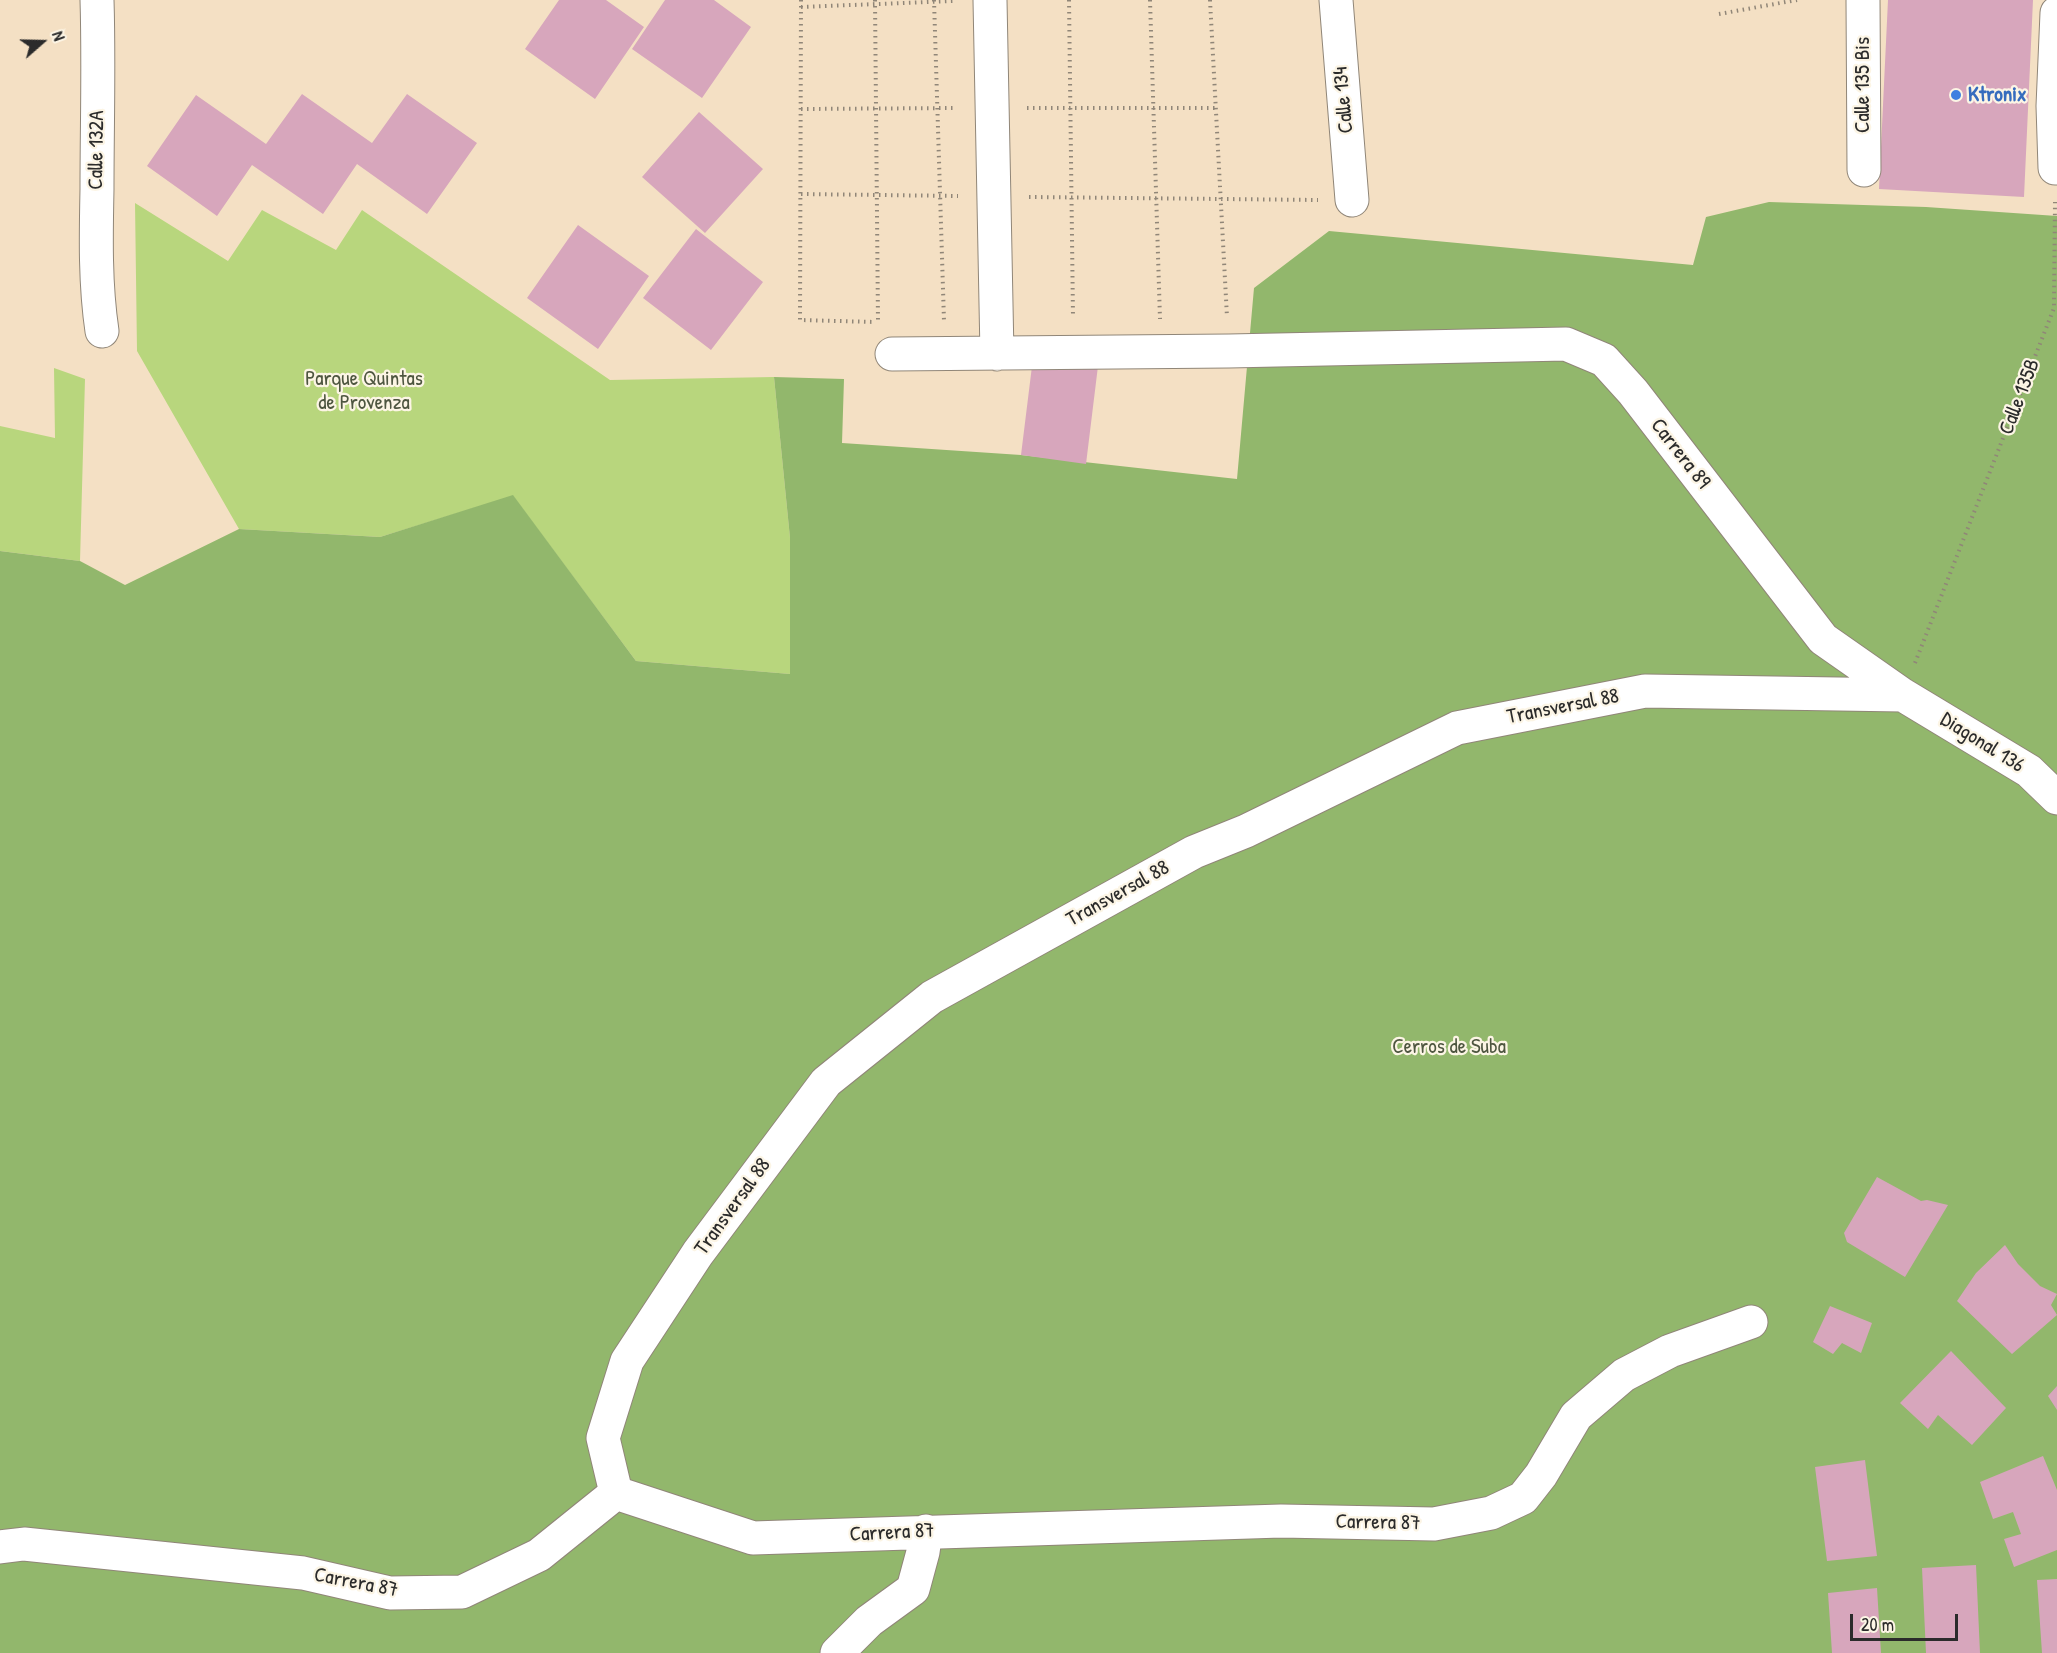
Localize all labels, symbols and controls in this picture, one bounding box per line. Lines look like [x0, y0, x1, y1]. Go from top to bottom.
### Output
north arrow [12, 12, 72, 72]
text: N [47, 28, 71, 44]
street label: Calle 135 Bis [1850, 37, 1876, 133]
street label: Calle 134 [1329, 66, 1359, 134]
place label: Ktronix [1968, 82, 2026, 108]
marker: Ktronix [1949, 88, 1963, 102]
street label: Calle 132A [84, 110, 110, 190]
street label: Calle 135B [1994, 356, 2046, 438]
park label: Parque Quintas de Provenza [305, 366, 423, 416]
street label: Carrera 89 [1645, 414, 1715, 494]
street label: Transversal 88 [1505, 684, 1621, 730]
street label: Diagonal 136 [1935, 707, 2029, 779]
street label: Transversal 88 [1062, 855, 1174, 933]
park label: Cerros de Suba [1392, 1034, 1506, 1060]
street label: Transversal 88 [689, 1154, 777, 1260]
street label: Carrera 87 [1335, 1510, 1421, 1536]
street label: Carrera 87 [849, 1518, 935, 1548]
street label: Carrera 87 [312, 1563, 400, 1603]
scale bar [1853, 1602, 1961, 1640]
text: 20 m [1861, 1612, 1894, 1637]

